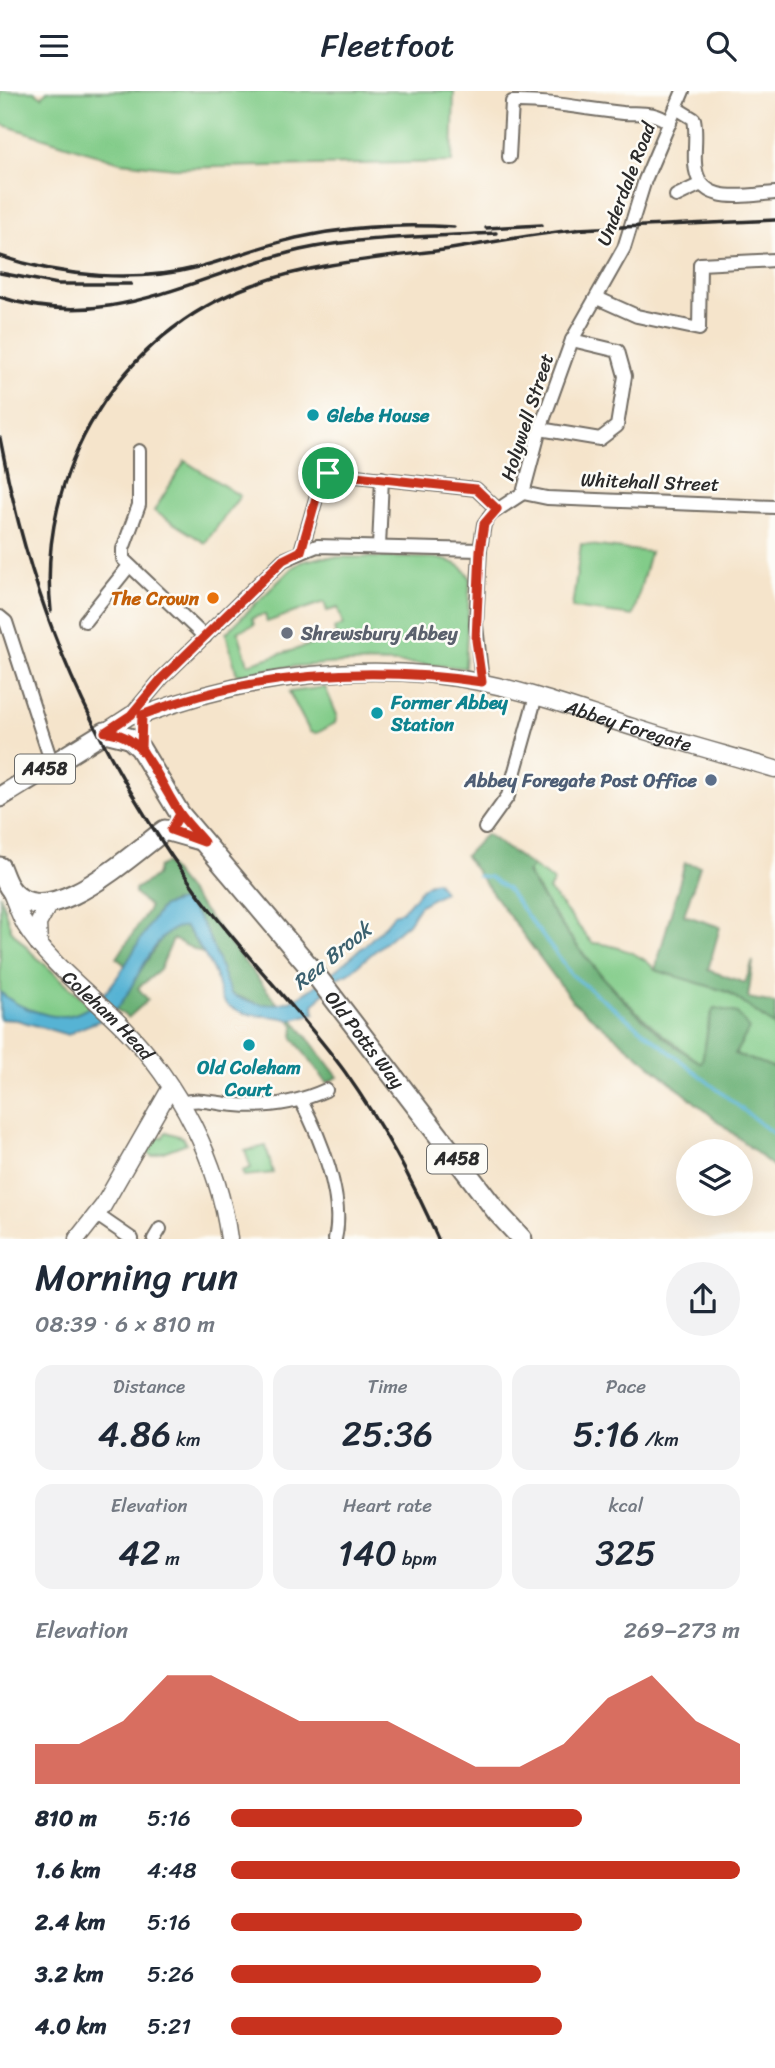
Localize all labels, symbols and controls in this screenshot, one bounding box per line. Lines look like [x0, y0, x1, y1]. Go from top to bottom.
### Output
text: Fleetfoot [321, 17, 454, 74]
icon: menu [35, 27, 73, 65]
icon: search [702, 27, 740, 65]
street label: Underdale Road [587, 115, 665, 251]
street label: Holywell Street [491, 349, 563, 485]
place label: Glebe House [326, 399, 430, 432]
marker: Glebe House [305, 407, 321, 423]
pin [298, 443, 358, 503]
icon: arrive [309, 454, 347, 492]
street label: Whitehall Street [580, 463, 720, 501]
place label: The Crown [111, 582, 200, 615]
marker: The Crown [205, 590, 221, 606]
place label: Shrewsbury Abbey [300, 617, 459, 650]
marker: Shrewsbury Abbey [279, 625, 295, 641]
place label: Former Abbey Station [390, 686, 509, 741]
street label: Abbey Foregate [560, 690, 696, 761]
marker: Former Abbey Station [369, 705, 385, 721]
road number: A458 [15, 755, 75, 783]
place label: Abbey Foregate Post Office [464, 764, 697, 797]
marker: Abbey Foregate Post Office [703, 772, 719, 788]
water label: Rea Brook [284, 910, 383, 1000]
street label: Coleham Head [55, 962, 164, 1069]
street label: Old Potts Way [317, 983, 414, 1096]
marker: Old Coleham Court [241, 1037, 257, 1053]
place label: Old Coleham Court [197, 1051, 301, 1106]
map controls [676, 1139, 753, 1216]
button: layers [676, 1139, 753, 1216]
road number: A458 [427, 1145, 487, 1174]
text: Morning run [35, 1244, 238, 1311]
button: share [666, 1262, 740, 1336]
text: 08:39 · 6 × 810 m [35, 1304, 215, 1345]
text: Distance [113, 1370, 185, 1403]
text: Time [367, 1370, 408, 1403]
text: Pace [606, 1370, 646, 1403]
text: 4.86 [98, 1403, 171, 1465]
text: 25:36 [342, 1403, 433, 1465]
text: 5:16 [573, 1403, 640, 1465]
text: km [171, 1423, 201, 1456]
text: /km [640, 1423, 679, 1456]
text: Elevation [111, 1489, 188, 1522]
text: Heart rate [343, 1489, 432, 1522]
text: kcal [609, 1489, 643, 1522]
text: 42 [118, 1522, 160, 1584]
text: 140 [338, 1522, 397, 1584]
text: 325 [595, 1522, 656, 1584]
text: m [160, 1542, 180, 1575]
text: bpm [397, 1542, 437, 1575]
text: Elevation [35, 1610, 128, 1651]
text: 269–273 m [624, 1610, 740, 1651]
text: 810 m [35, 1798, 97, 1839]
text: 5:16 [147, 1798, 191, 1839]
text: 1.6 km [35, 1850, 101, 1891]
text: 4:48 [147, 1850, 197, 1891]
text: 2.4 km [35, 1902, 105, 1943]
text: 5:16 [147, 1902, 191, 1943]
text: 3.2 km [35, 1954, 104, 1995]
text: 5:26 [147, 1954, 194, 1995]
text: 4.0 km [35, 2006, 107, 2047]
text: 5:21 [147, 2006, 191, 2047]

